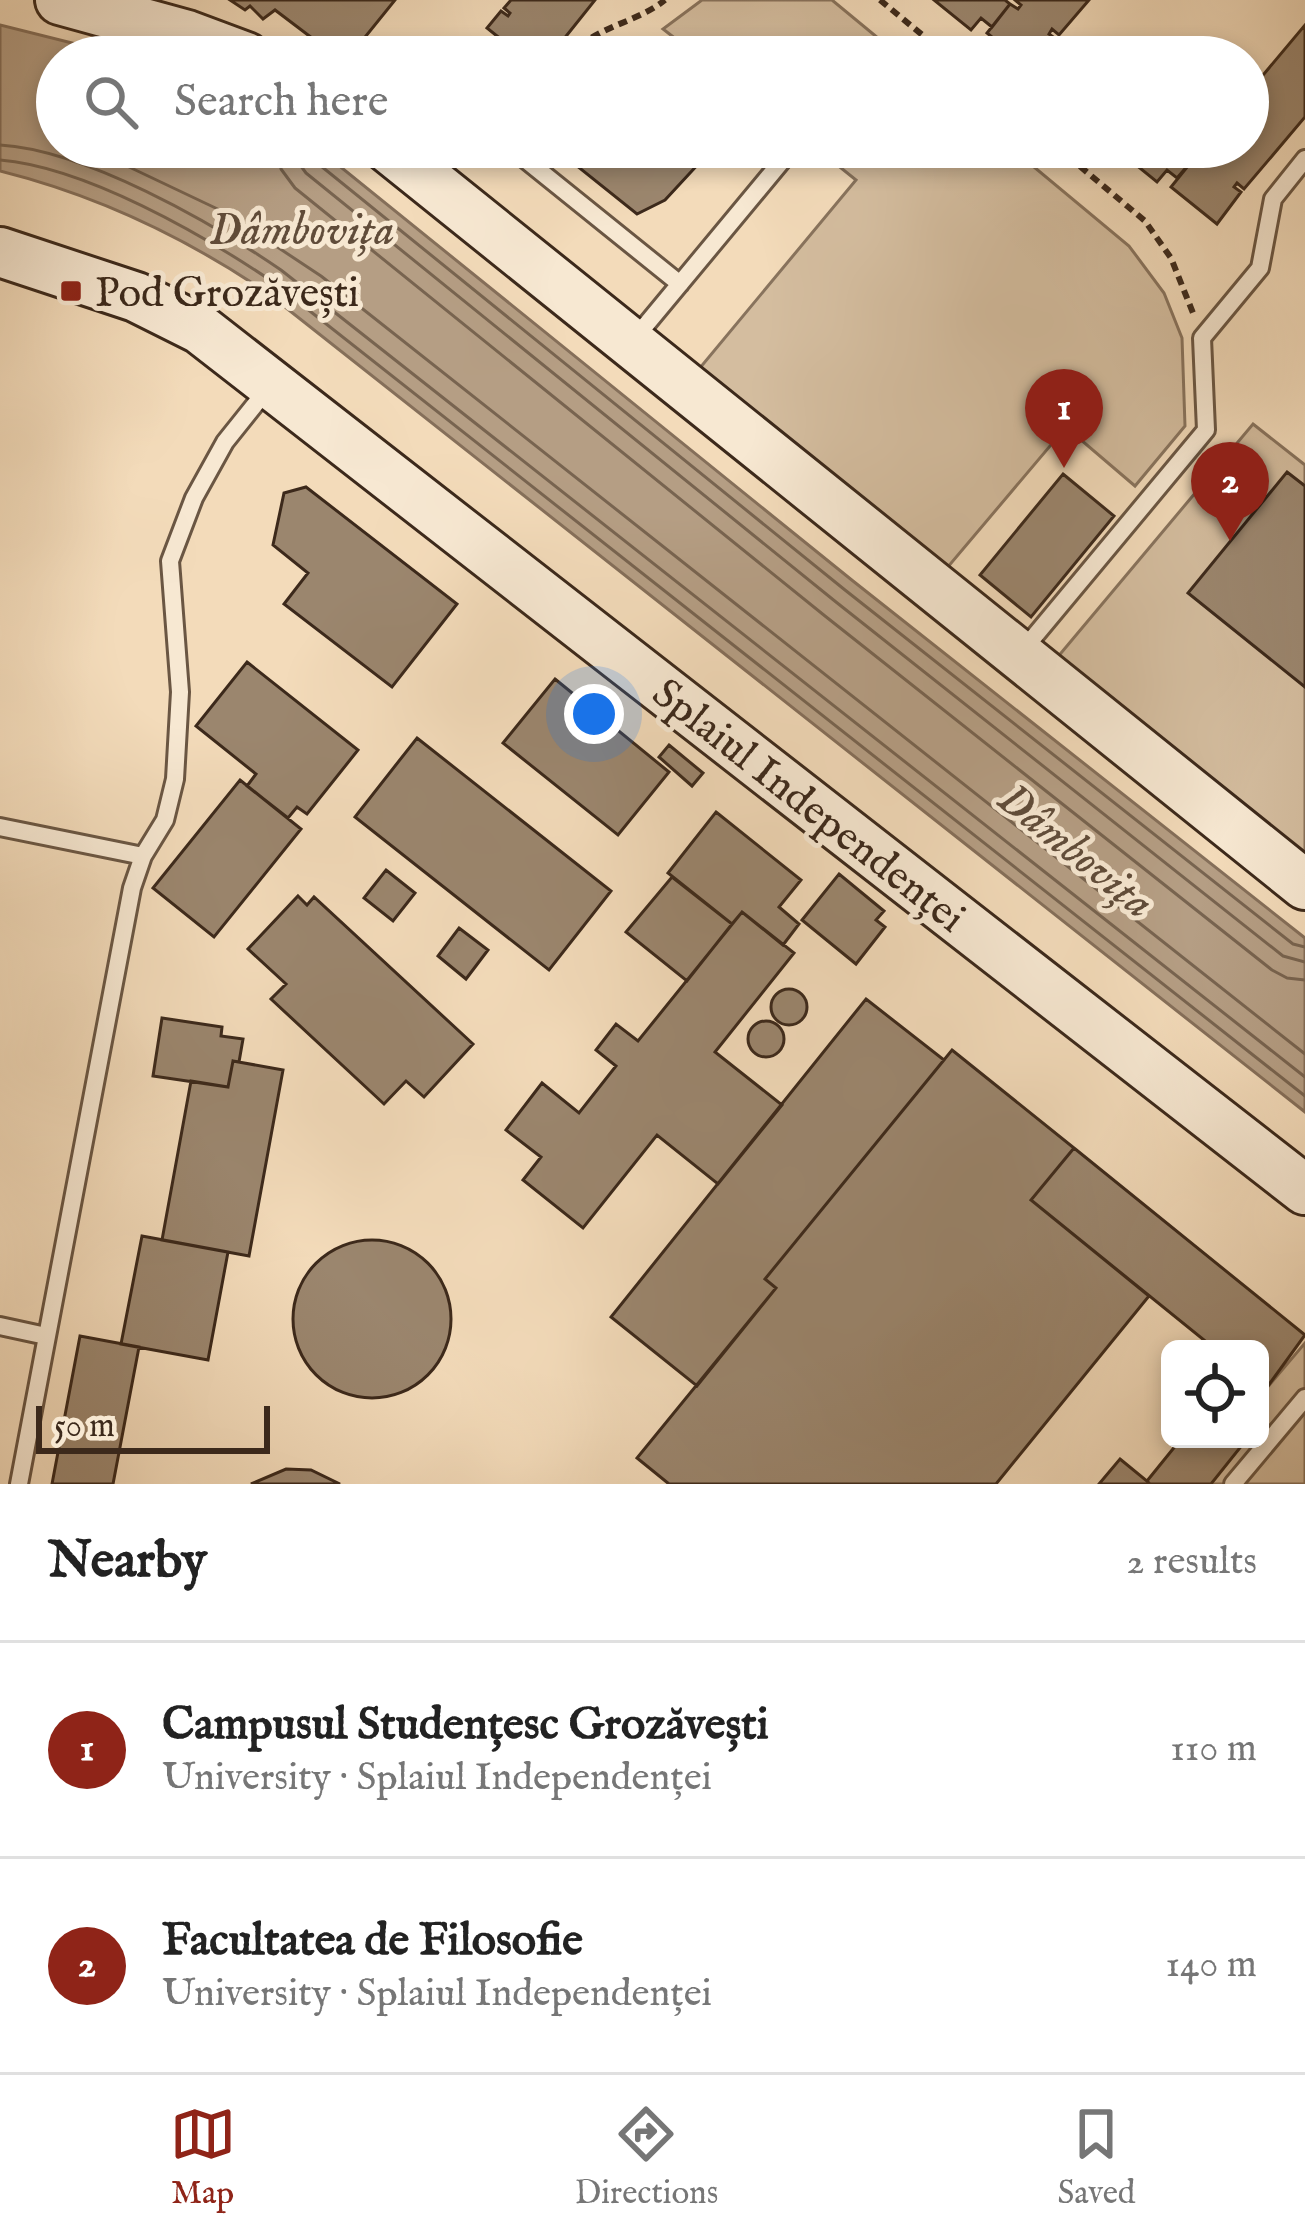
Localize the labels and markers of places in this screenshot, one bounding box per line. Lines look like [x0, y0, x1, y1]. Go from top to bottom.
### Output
place label: Pod Grozăvești [95, 268, 359, 321]
marker: Pod Grozăvești [58, 278, 84, 304]
pin: 1 [1025, 369, 1103, 468]
pin: 2 [1191, 442, 1269, 541]

